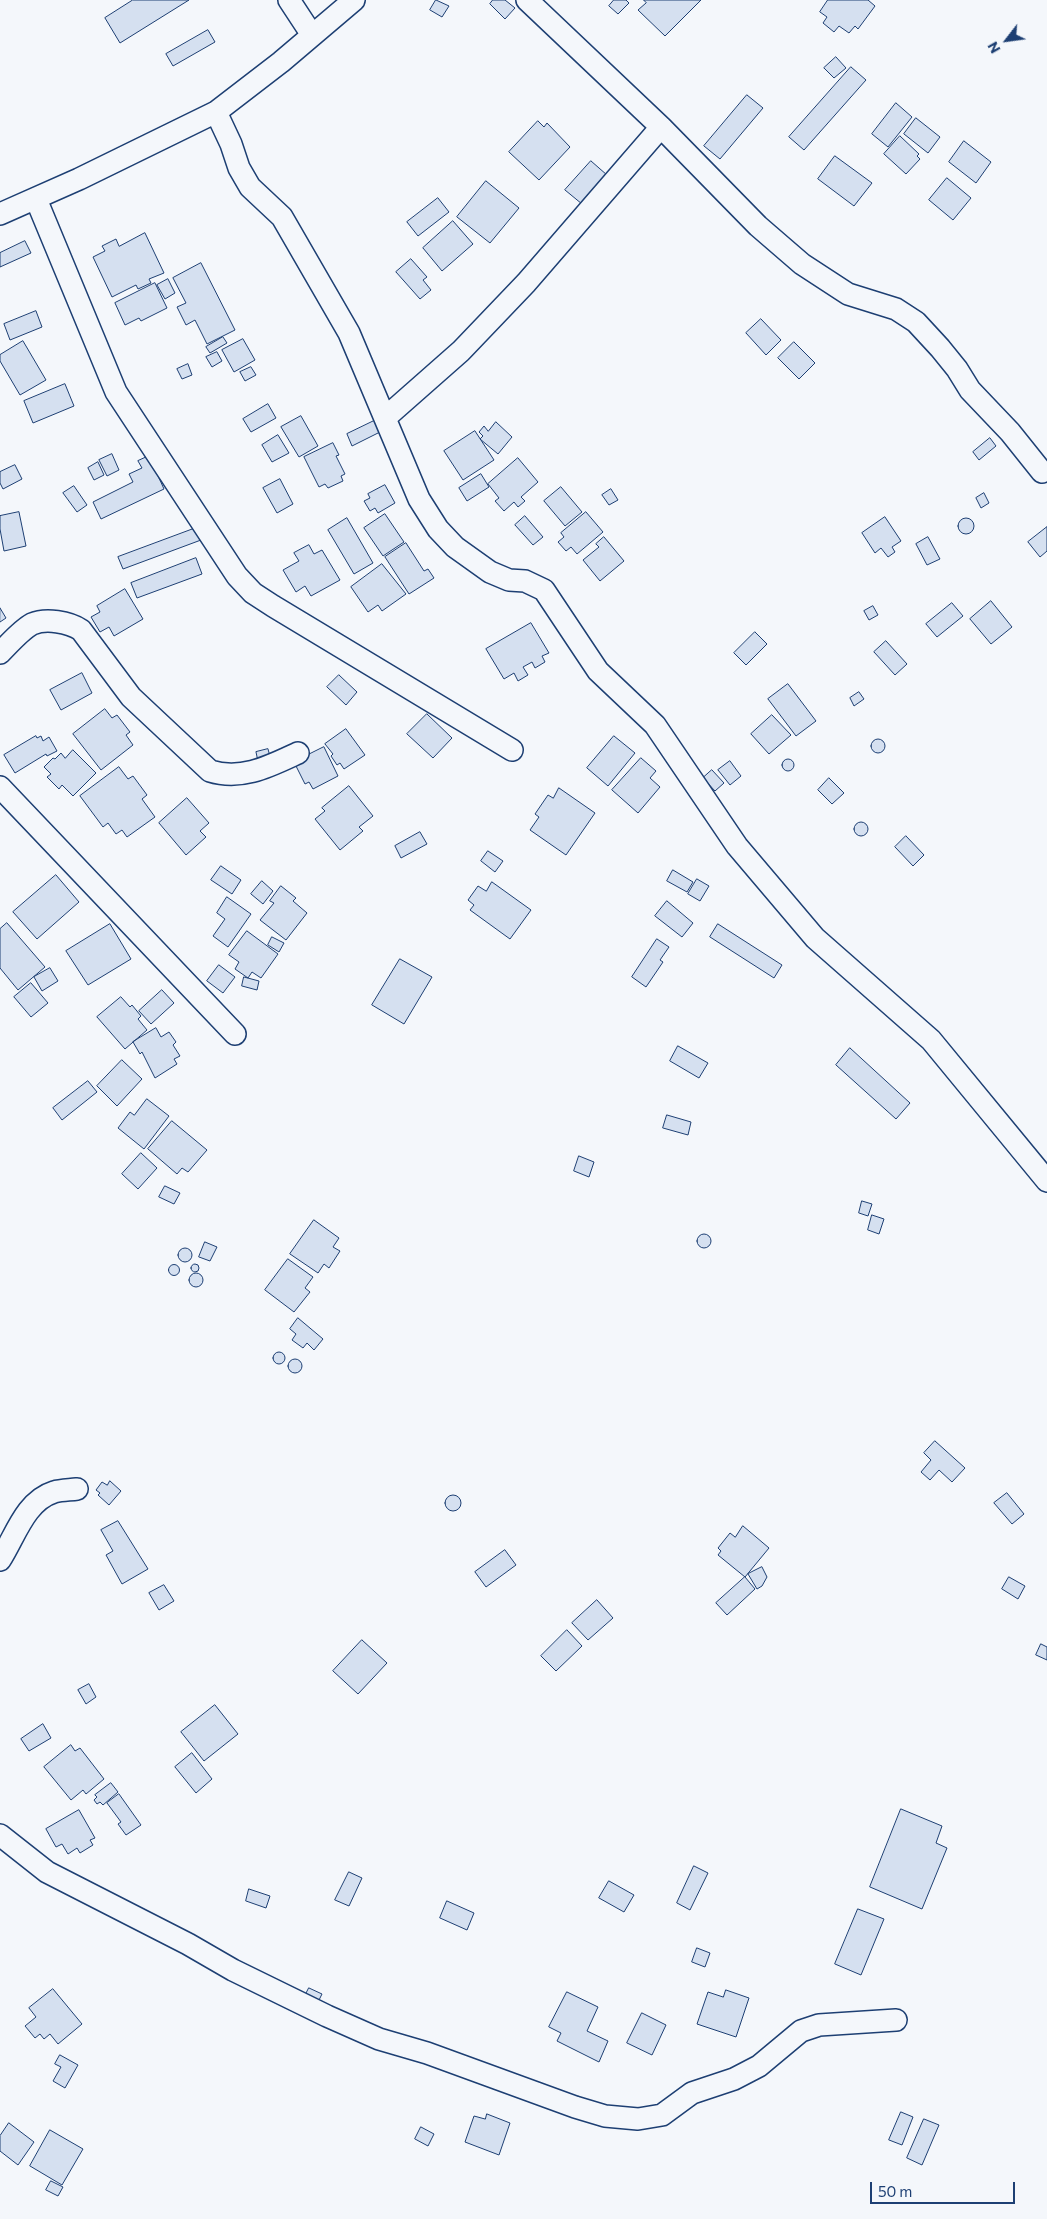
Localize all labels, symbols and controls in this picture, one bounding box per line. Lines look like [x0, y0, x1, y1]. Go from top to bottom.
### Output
north arrow [982, 15, 1032, 65]
text: N [984, 39, 1004, 57]
scale bar [872, 2172, 1017, 2204]
text: 50 m [878, 2182, 912, 2200]

